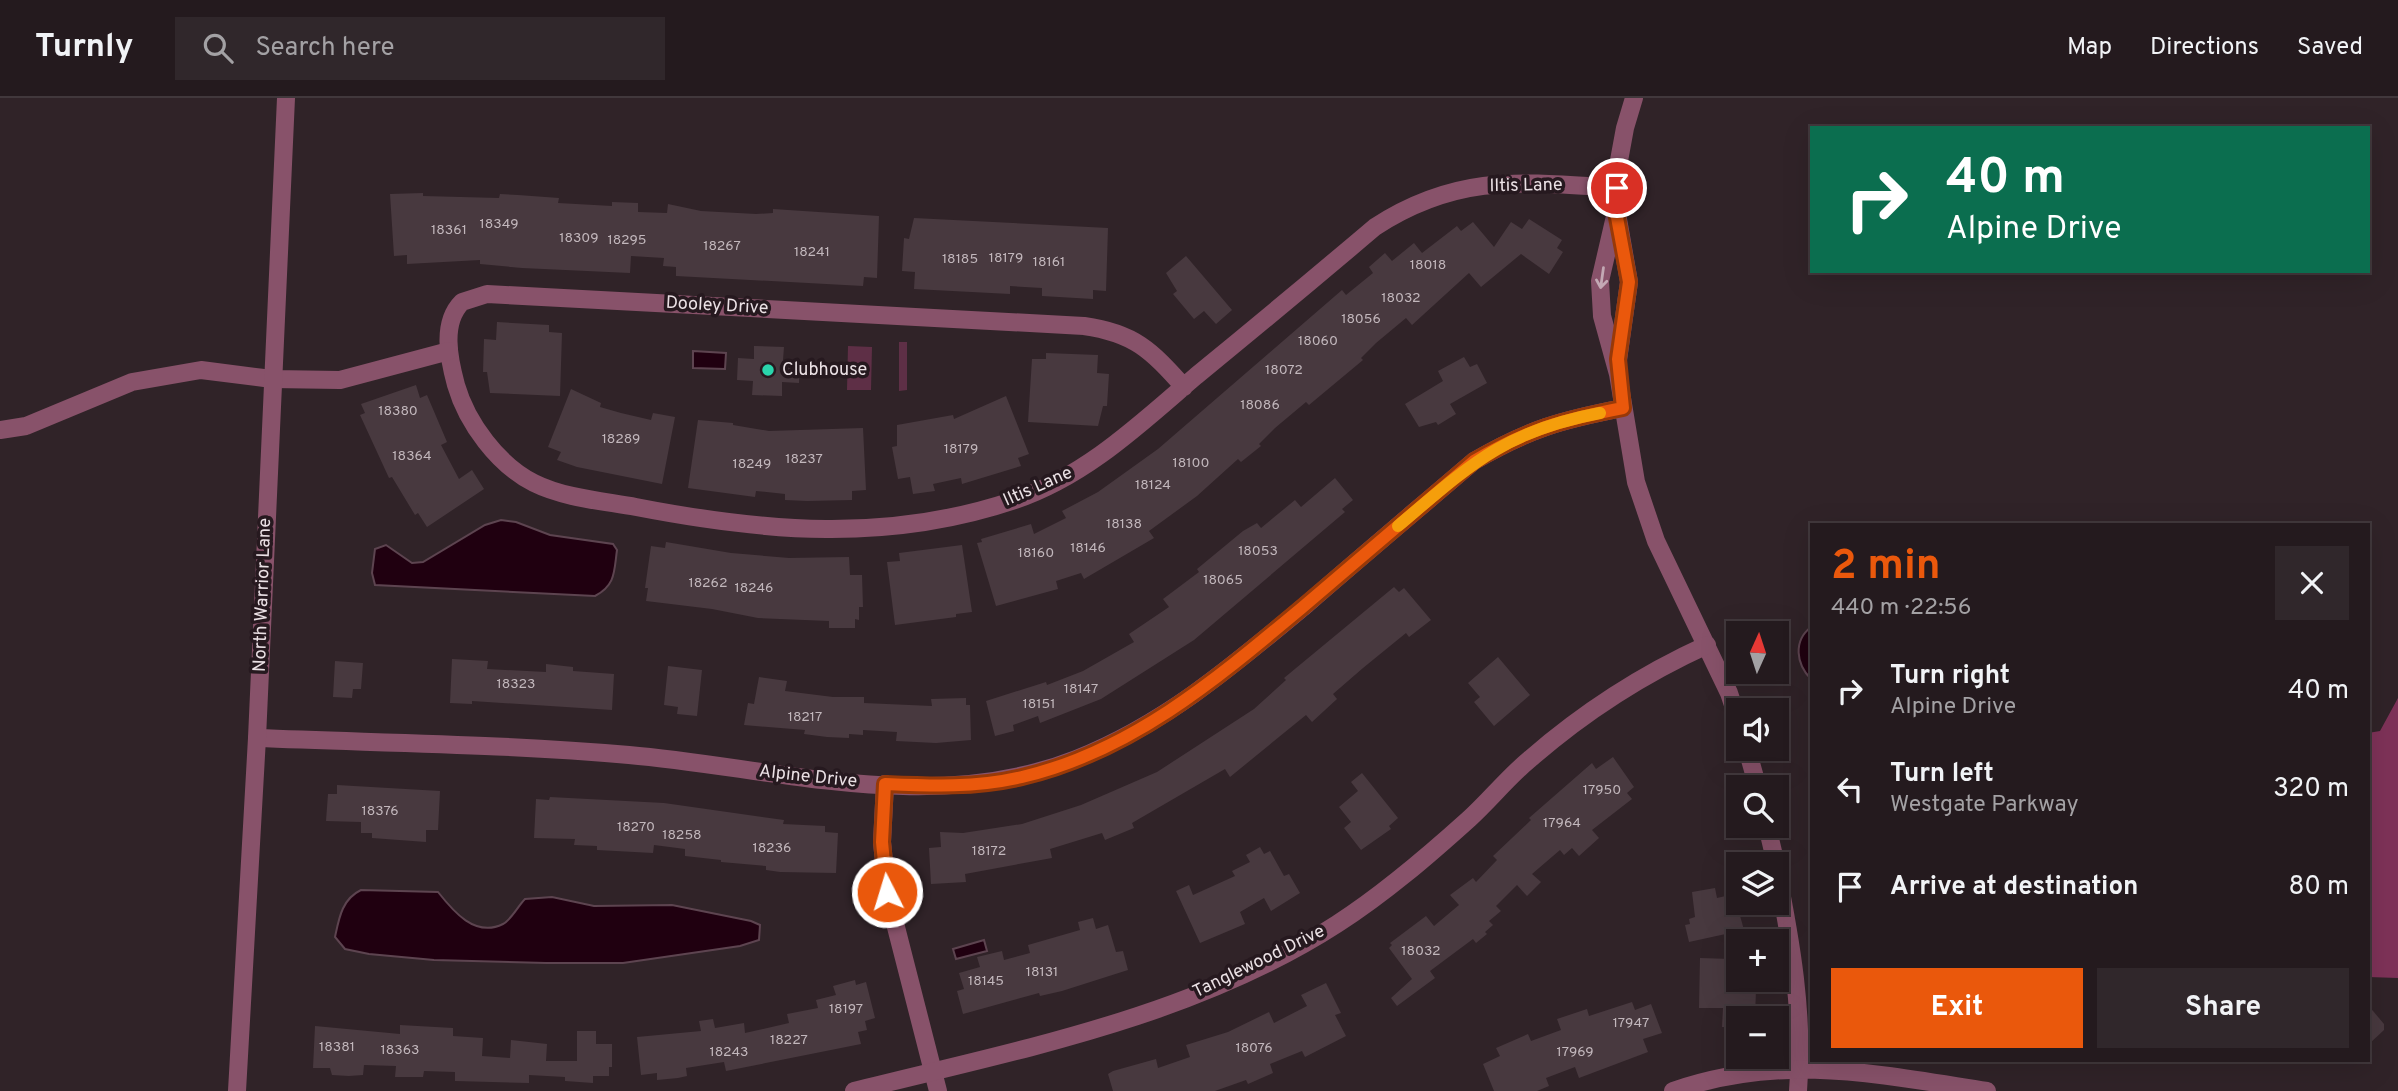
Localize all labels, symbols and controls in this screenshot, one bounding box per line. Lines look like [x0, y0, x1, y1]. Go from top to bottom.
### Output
search box [175, 17, 665, 80]
text: Turnly [35, 27, 133, 69]
icon: search [199, 29, 237, 67]
text: Search here [255, 32, 394, 65]
text: Map [2067, 33, 2112, 63]
text: Directions [2150, 33, 2259, 63]
text: Saved [2297, 33, 2363, 63]
text: 40 m [1946, 149, 2065, 211]
icon: right [1831, 154, 1922, 245]
pin [1587, 158, 1647, 218]
icon: arrive [1598, 169, 1636, 207]
street label: Iltis Lane [1489, 174, 1563, 198]
text: Alpine Drive [1946, 210, 2121, 250]
house number: 18349 [479, 216, 519, 233]
house number: 18361 [431, 222, 467, 239]
house number: 18309 [559, 230, 599, 247]
house number: 18295 [607, 232, 647, 249]
house number: 18267 [703, 238, 741, 255]
house number: 18241 [794, 244, 830, 261]
house number: 18179 [989, 250, 1023, 267]
house number: 18185 [942, 251, 978, 268]
house number: 18161 [1033, 254, 1065, 271]
house number: 18018 [1410, 257, 1446, 274]
one-way arrow [1595, 266, 1608, 289]
house number: 18032 [1381, 290, 1421, 307]
street label: Dooley Drive [665, 292, 769, 320]
house number: 18056 [1341, 311, 1381, 328]
house number: 18060 [1298, 333, 1338, 350]
place label: Clubhouse [782, 359, 867, 382]
marker: Clubhouse [760, 362, 776, 378]
house number: 18072 [1265, 362, 1303, 379]
house number: 18086 [1240, 397, 1280, 414]
house number: 18380 [378, 403, 418, 420]
house number: 18289 [602, 431, 640, 448]
house number: 18179 [944, 441, 978, 458]
house number: 18364 [392, 448, 432, 465]
house number: 18237 [785, 451, 823, 468]
house number: 18100 [1173, 455, 1209, 472]
house number: 18249 [733, 456, 771, 473]
street label: Iltis Lane [1000, 462, 1076, 512]
house number: 18124 [1135, 477, 1171, 494]
house number: 18138 [1106, 516, 1142, 533]
street label: North Warrior Lane [249, 518, 277, 672]
house number: 18146 [1070, 540, 1106, 557]
text: 2 min [1831, 541, 1941, 594]
house number: 18053 [1238, 543, 1278, 560]
house number: 18160 [1018, 545, 1054, 562]
button: close [2275, 546, 2349, 620]
house number: 18065 [1203, 572, 1243, 589]
house number: 18262 [689, 575, 728, 592]
house number: 18246 [735, 580, 773, 597]
text: 440 m · 22:56 [1831, 594, 1971, 623]
north arrow [1726, 621, 1788, 684]
map controls [1726, 621, 1789, 1069]
text: Turn right [1890, 660, 2010, 693]
icon: right [1831, 672, 1869, 710]
text: 40 m [2288, 675, 2349, 708]
house number: 18323 [497, 676, 535, 693]
house number: 18147 [1064, 681, 1098, 698]
text: Alpine Drive [1890, 693, 2016, 722]
house number: 18151 [1023, 696, 1055, 713]
button: sound [1726, 698, 1789, 761]
house number: 18217 [788, 709, 822, 726]
text: Turn left [1890, 758, 1994, 791]
street label: Alpine Drive [758, 760, 858, 794]
icon: left [1831, 770, 1869, 808]
text: 320 m [2273, 773, 2349, 806]
button: search [1726, 775, 1789, 838]
house number: 17950 [1583, 782, 1621, 799]
text: Westgate Parkway [1890, 791, 2079, 820]
house number: 18376 [361, 803, 399, 820]
house number: 17964 [1543, 815, 1581, 832]
house number: 18270 [617, 819, 655, 836]
house number: 18258 [662, 827, 702, 844]
house number: 18236 [753, 840, 791, 857]
house number: 18172 [972, 843, 1006, 860]
button: layers [1726, 852, 1789, 915]
position arrow [850, 855, 924, 929]
icon: arrive [1831, 868, 1869, 906]
text: Arrive at destination [1890, 871, 2138, 904]
text: 80 m [2289, 871, 2349, 904]
street label: Tanglewood Drive [1189, 920, 1329, 1004]
button: + [1726, 929, 1789, 992]
house number: 18032 [1401, 943, 1441, 960]
house number: 18131 [1026, 964, 1058, 981]
button: Exit [1831, 968, 2083, 1048]
button: Share [2097, 968, 2349, 1048]
house number: 18145 [968, 973, 1004, 990]
house number: 18197 [829, 1001, 863, 1018]
button: − [1726, 1006, 1789, 1069]
house number: 17947 [1613, 1015, 1649, 1032]
house number: 18227 [770, 1032, 808, 1049]
house number: 18381 [319, 1039, 355, 1056]
house number: 18076 [1235, 1040, 1273, 1057]
house number: 18363 [381, 1042, 420, 1059]
house number: 18243 [709, 1044, 749, 1061]
house number: 17969 [1556, 1044, 1594, 1061]

